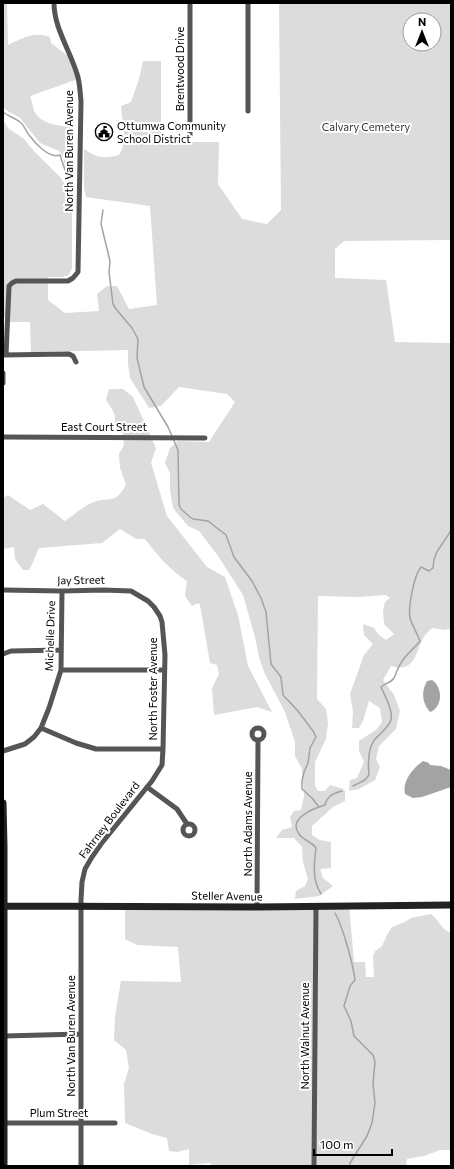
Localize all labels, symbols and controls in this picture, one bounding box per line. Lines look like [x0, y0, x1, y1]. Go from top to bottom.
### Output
north arrow [402, 12, 442, 52]
text: N [418, 15, 426, 28]
street label: Brentwood Drive [173, 26, 186, 111]
street label: North Van Buren Avenue [62, 90, 75, 212]
place label: Ottumwa Community School District [117, 119, 226, 145]
park label: Calvary Cemetery [322, 120, 411, 133]
public building icon: Ottumwa Community School District [94, 122, 114, 142]
street label: East Court Street [61, 420, 148, 433]
street label: Jay Street [57, 573, 105, 587]
street label: Michelle Drive [42, 600, 57, 672]
street label: North Foster Avenue [146, 637, 159, 741]
street label: North Adams Avenue [241, 771, 254, 877]
street label: Fahrney Boulevard [76, 779, 142, 861]
street label: Steller Avenue [191, 888, 263, 903]
street label: North Van Buren Avenue [64, 975, 77, 1097]
street label: North Walnut Avenue [298, 982, 311, 1090]
street label: Plum Street [30, 1106, 89, 1119]
scale bar [314, 1131, 392, 1157]
text: 100 m [320, 1137, 354, 1151]

